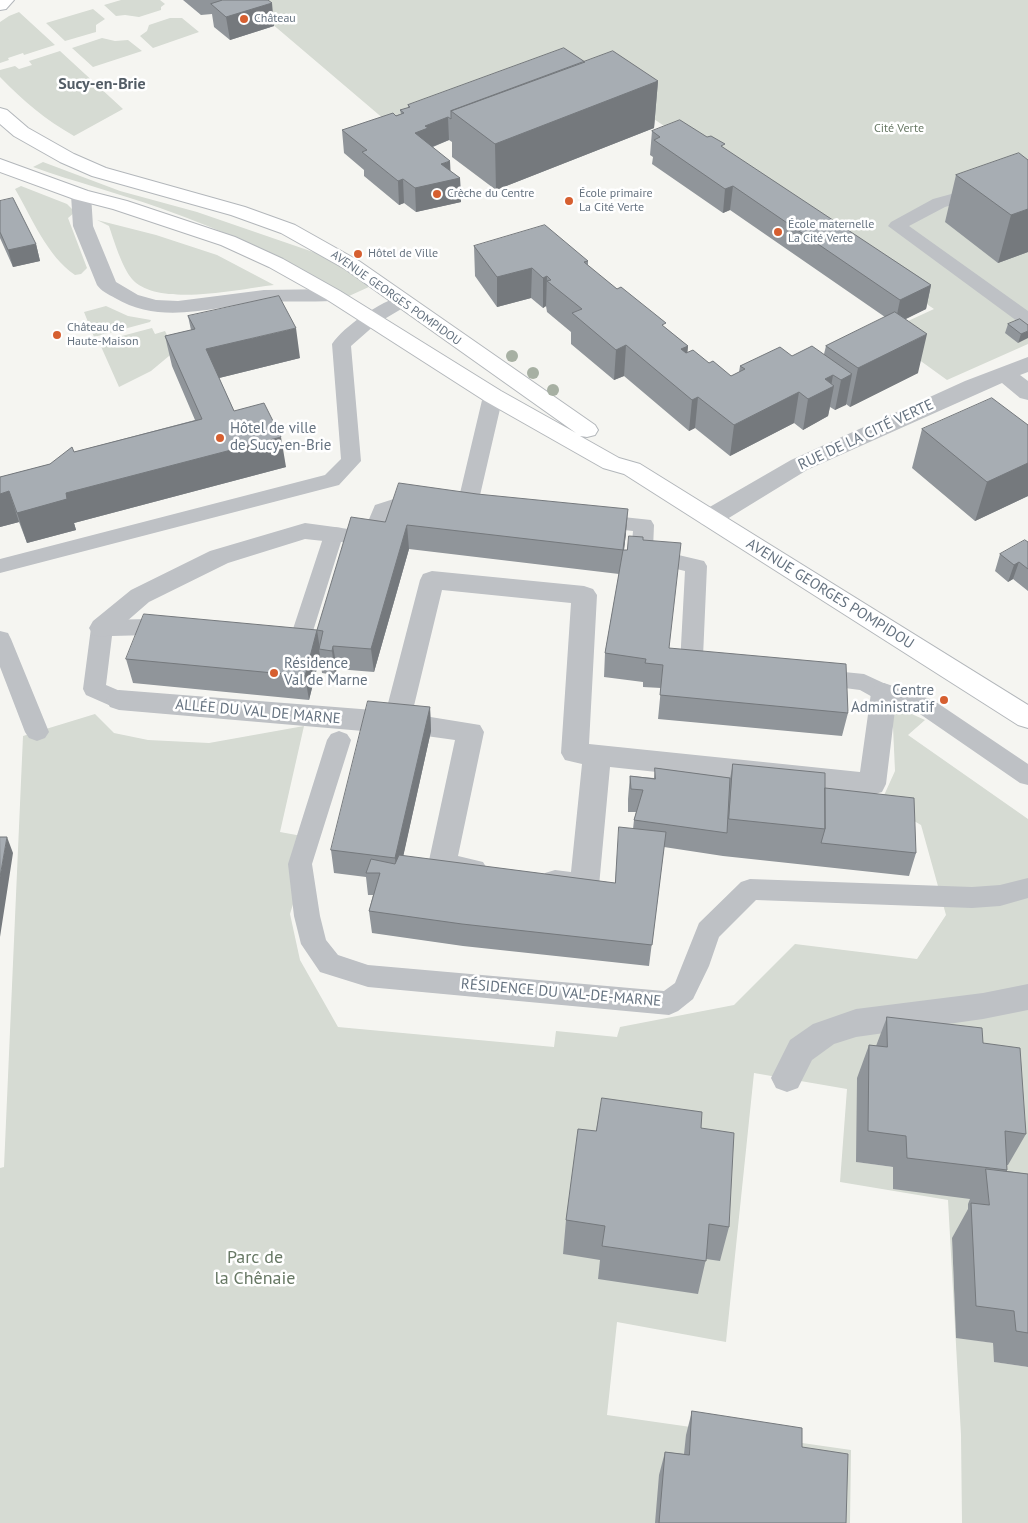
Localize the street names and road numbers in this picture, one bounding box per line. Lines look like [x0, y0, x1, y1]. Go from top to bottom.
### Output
street label: AVENUE GEORGES POMPIDOU [328, 248, 464, 348]
street label: RUE DE LA CITÉ VERTE [795, 396, 937, 474]
street label: AVENUE GEORGES POMPIDOU [743, 535, 917, 653]
street label: ALLÉE DU VAL DE MARNE [175, 696, 341, 728]
street label: RÉSIDENCE DU VAL-DE-MARNE [460, 975, 662, 1011]

